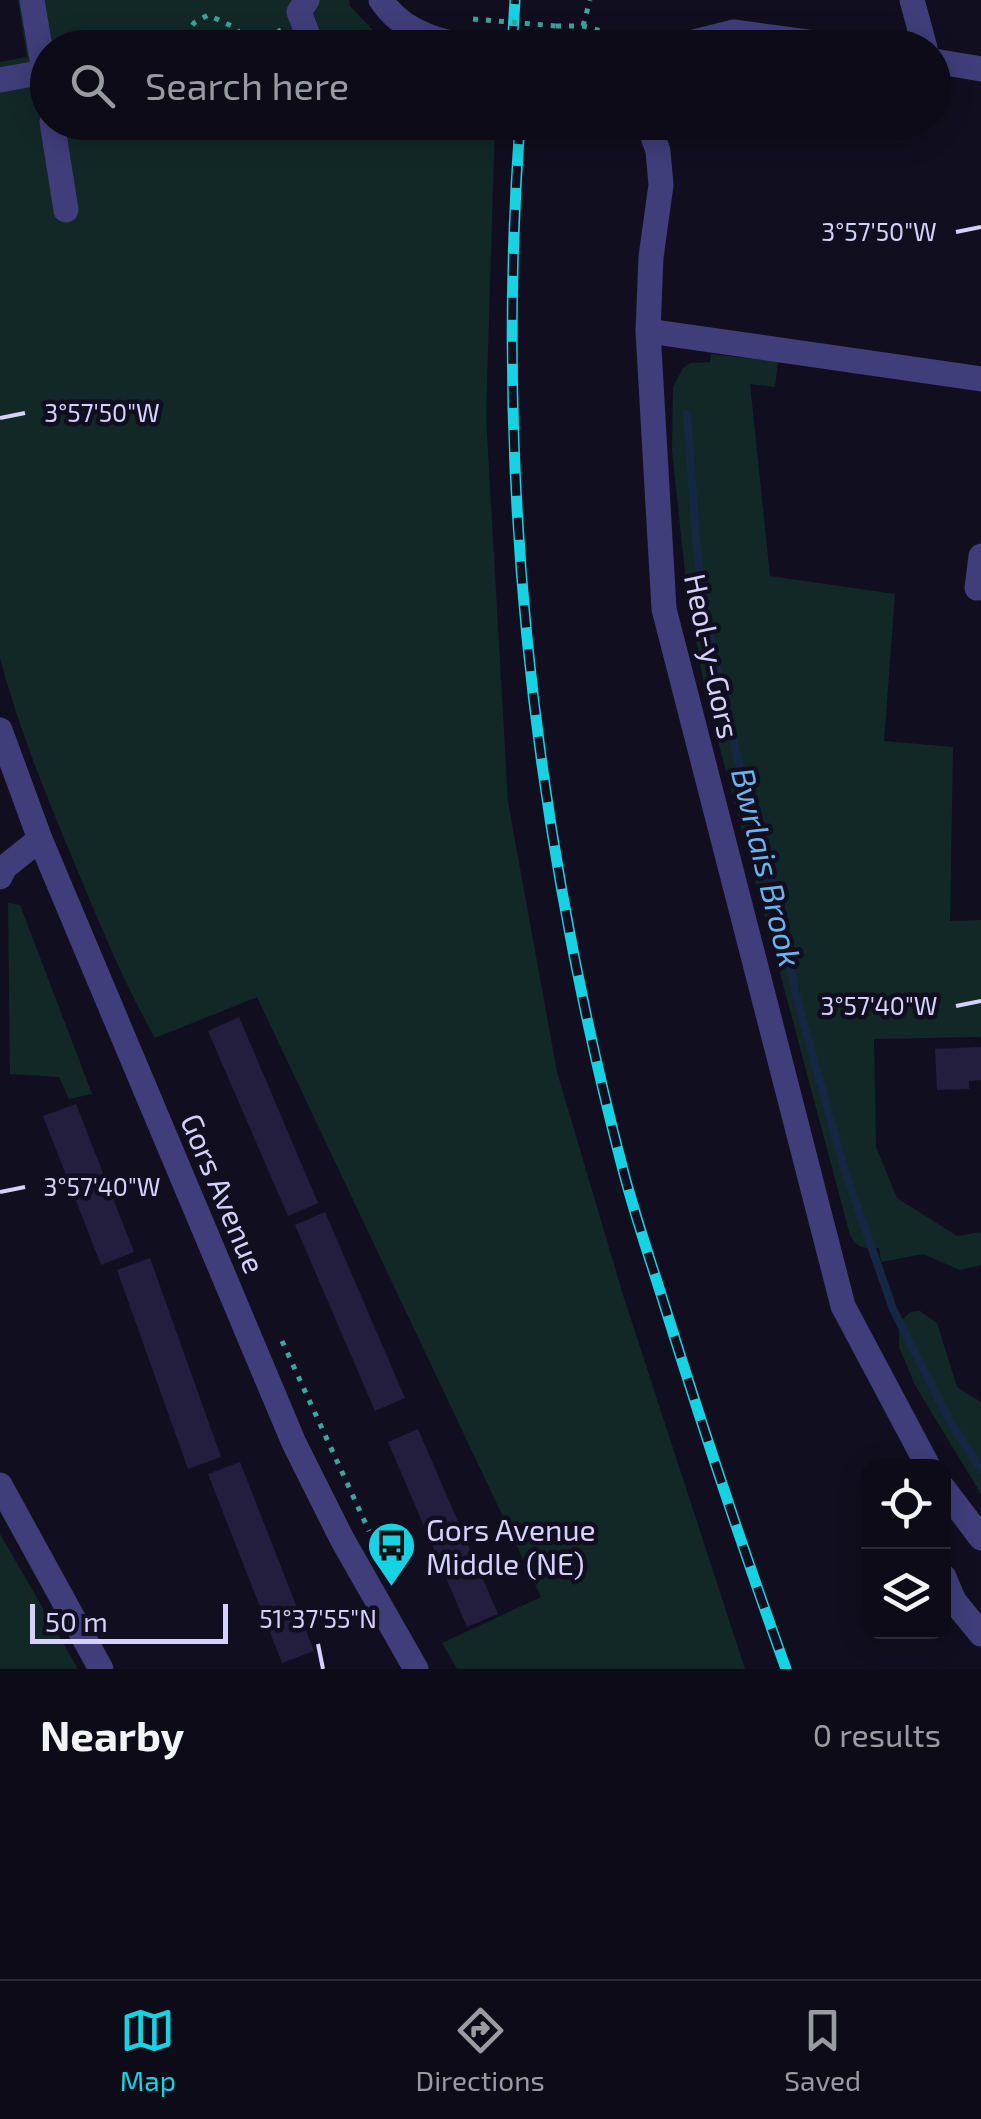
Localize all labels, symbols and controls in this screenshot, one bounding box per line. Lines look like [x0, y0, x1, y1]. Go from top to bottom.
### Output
search box [30, 30, 951, 140]
icon: search [65, 58, 120, 113]
text: Search here [145, 62, 349, 108]
text: 3°57'50"W [821, 216, 937, 246]
text: 3°57'50"W [44, 397, 160, 427]
street label: Heol-y-Gors [678, 570, 748, 742]
water label: Bwrlais Brook [725, 764, 811, 970]
text: 3°57'40"W [821, 990, 937, 1020]
street label: Gors Avenue [174, 1108, 274, 1278]
text: 3°57'40"W [44, 1171, 160, 1201]
map controls [861, 1459, 951, 1639]
button: locate [861, 1459, 951, 1549]
place label: Gors Avenue Middle (NE) [426, 1511, 596, 1581]
bus stop icon: Gors Avenue Middle (NE) [365, 1520, 417, 1588]
button: layers [861, 1549, 951, 1639]
scale bar [30, 1599, 228, 1644]
text: 51°37'55"N [259, 1603, 377, 1633]
text: 50 m [45, 1604, 108, 1638]
text: Nearby [40, 1709, 184, 1759]
text: 0 results [813, 1715, 941, 1753]
tab: Map [120, 2003, 176, 2097]
tab: Directions [416, 2003, 545, 2097]
tab: Saved [784, 2003, 861, 2097]

